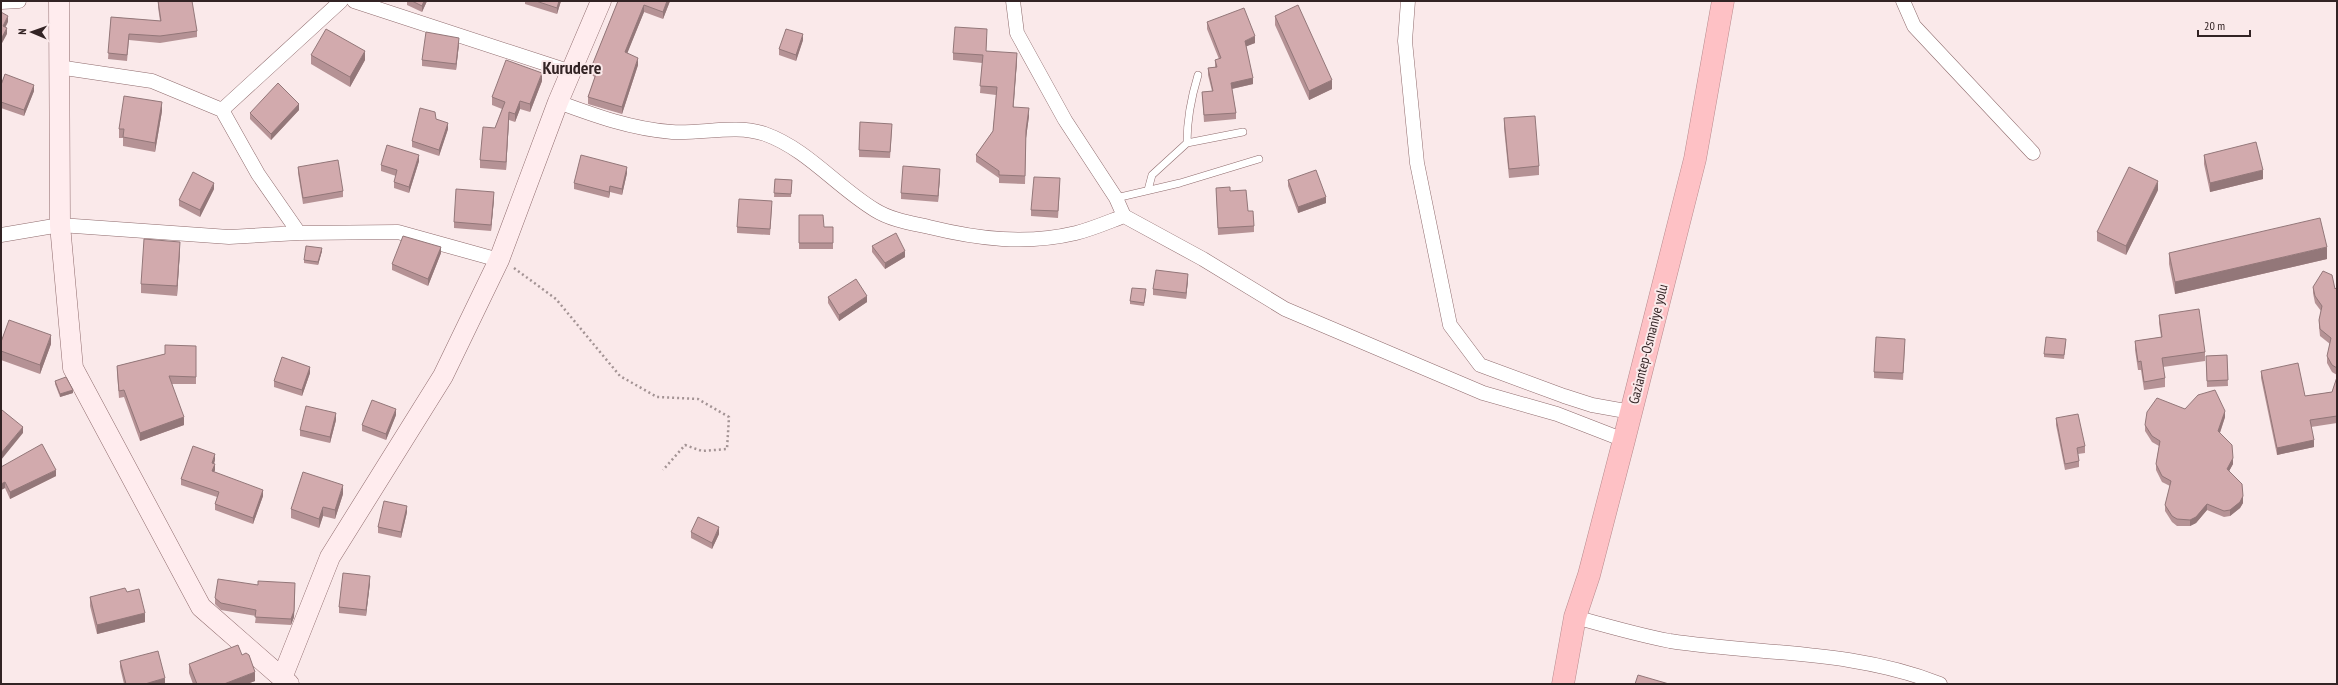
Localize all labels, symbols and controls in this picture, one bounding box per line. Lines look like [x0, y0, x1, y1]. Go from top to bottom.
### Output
north arrow [12, 12, 52, 52]
scale bar [2198, 12, 2250, 38]
text: 20 m [2204, 18, 2225, 33]
text: N [15, 28, 29, 35]
district label: Kurudere [542, 56, 602, 79]
street label: Gaziantep-Osmaniye yolu [1624, 282, 1672, 406]

